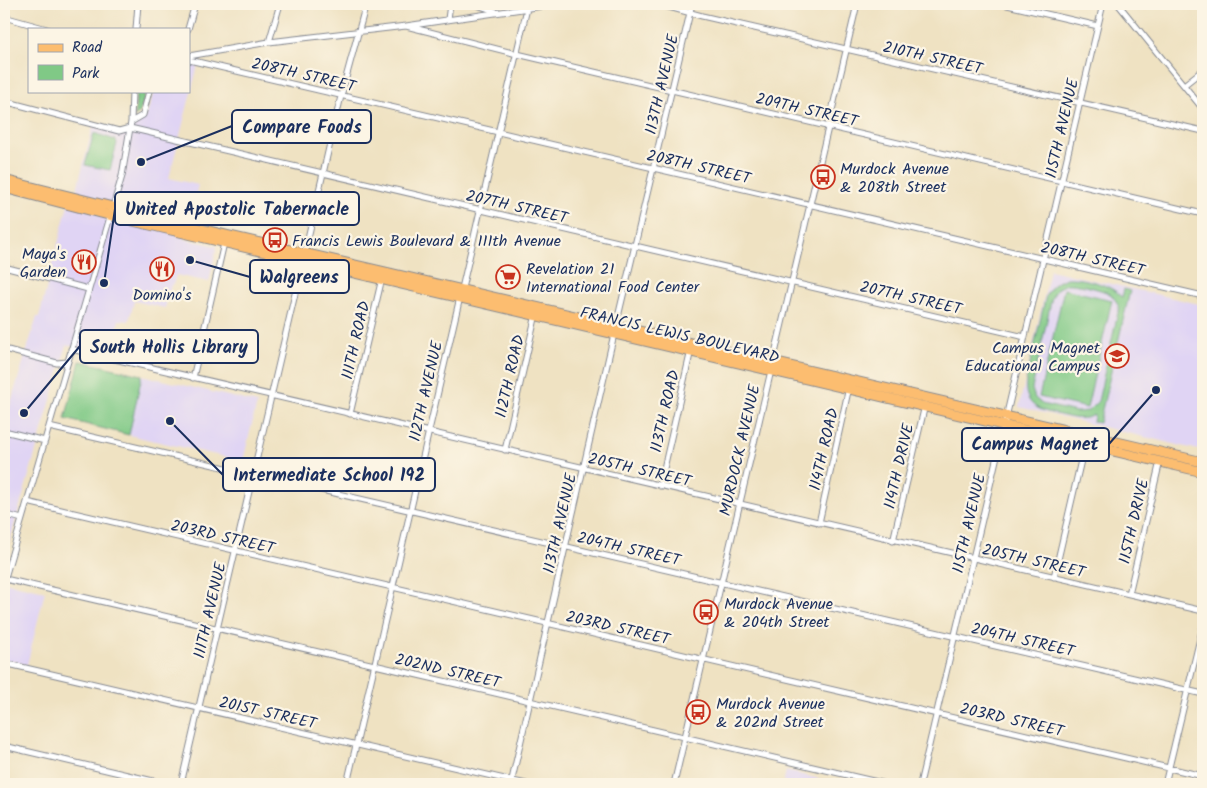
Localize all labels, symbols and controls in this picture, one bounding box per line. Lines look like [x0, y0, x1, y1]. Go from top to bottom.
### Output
legend [28, 28, 190, 92]
street label: 113TH AVENUE [639, 31, 686, 137]
street label: 210TH STREET [880, 35, 986, 82]
text: Road [72, 36, 103, 60]
street label: 208TH STREET [249, 51, 360, 100]
text: Park [72, 62, 100, 86]
street label: 115TH AVENUE [1039, 75, 1086, 181]
street label: 209TH STREET [753, 87, 862, 135]
callout: Compare Foods [232, 110, 371, 143]
text: Compare Foods [242, 114, 362, 143]
street label: 208TH STREET [644, 143, 755, 192]
place label: Murdock Avenue & 208th Street [840, 157, 949, 200]
bus stop icon: Murdock Avenue & 208th Street [810, 164, 836, 190]
street label: 207TH STREET [463, 184, 572, 232]
callout: United Apostolic Tabernacle [115, 192, 359, 225]
text: United Apostolic Tabernacle [125, 196, 349, 225]
bus stop icon: Francis Lewis Boulevard & 111th Avenue [262, 227, 288, 253]
place label: Francis Lewis Boulevard & 111th Avenue [292, 229, 561, 254]
street label: 208TH STREET [1038, 235, 1149, 284]
place label: Maya's Garden [20, 242, 66, 285]
restaurant icon: Maya's Garden [71, 249, 97, 275]
restaurant icon: Domino's [149, 256, 175, 282]
place label: Revelation 21 International Food Center [526, 257, 701, 300]
callout: Walgreens [250, 260, 349, 293]
text: Walgreens [259, 264, 339, 293]
supermarket icon: Revelation 21 International Food Center [495, 264, 521, 290]
street label: 207TH STREET [857, 275, 966, 323]
place label: Domino's [132, 283, 192, 308]
street label: 111TH ROAD [335, 299, 378, 382]
street label: FRANCIS LEWIS BOULEVARD [578, 300, 782, 371]
callout: South Hollis Library [80, 330, 258, 363]
street label: 112TH ROAD [489, 332, 532, 420]
text: South Hollis Library [90, 334, 249, 363]
place label: Campus Magnet Educational Campus [965, 336, 1101, 379]
street label: 112TH AVENUE [403, 338, 450, 444]
school or university icon: Campus Magnet Educational Campus [1104, 343, 1130, 369]
street label: 113TH ROAD [644, 368, 687, 455]
street label: MURDOCK AVENUE [713, 381, 768, 519]
street label: 114TH ROAD [803, 406, 846, 493]
street label: 114TH DRIVE [877, 420, 922, 512]
callout: Campus Magnet [962, 428, 1109, 461]
text: Campus Magnet [971, 431, 1099, 460]
street label: 205TH STREET [586, 446, 695, 495]
callout: Intermediate School 192 [223, 458, 435, 491]
text: Intermediate School 192 [233, 462, 425, 491]
street label: 113TH AVENUE [537, 470, 584, 576]
street label: 115TH AVENUE [946, 470, 993, 576]
street label: 115TH DRIVE [1113, 476, 1157, 566]
street label: 203RD STREET [168, 513, 279, 562]
street label: 204TH STREET [574, 525, 684, 574]
street label: 205TH STREET [980, 537, 1089, 586]
street label: 111TH AVENUE [187, 559, 234, 661]
place label: Murdock Avenue & 204th Street [724, 592, 833, 635]
bus stop icon: Murdock Avenue & 204th Street [693, 599, 719, 625]
street label: 203RD STREET [563, 604, 674, 653]
street label: 204TH STREET [968, 616, 1078, 665]
street label: 202ND STREET [392, 647, 504, 696]
street label: 201ST STREET [216, 690, 320, 737]
place label: Murdock Avenue & 202nd Street [716, 692, 825, 735]
street label: 203RD STREET [957, 696, 1068, 745]
bus stop icon: Murdock Avenue & 202nd Street [685, 699, 711, 725]

